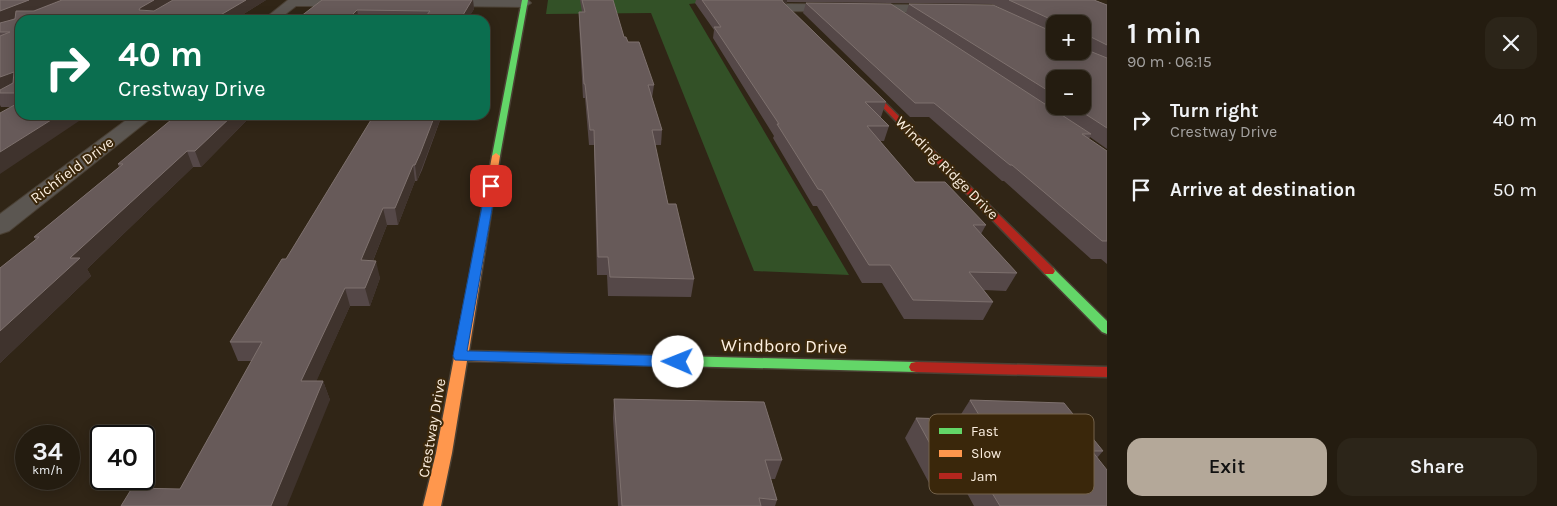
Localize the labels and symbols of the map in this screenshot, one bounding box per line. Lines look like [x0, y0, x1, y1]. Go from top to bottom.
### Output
street label: Winding Ridge Drive [892, 113, 1002, 223]
street label: Richfield Drive [27, 133, 117, 207]
pin [470, 165, 512, 207]
street label: Windboro Drive [721, 334, 847, 358]
position arrow [651, 335, 703, 387]
street label: Crestway Drive [414, 377, 450, 479]
legend [929, 414, 1094, 494]
text: Fast [971, 423, 998, 440]
speed limit sign: 40 [90, 425, 155, 490]
text: Slow [971, 445, 1001, 462]
text: Jam [971, 468, 997, 485]

